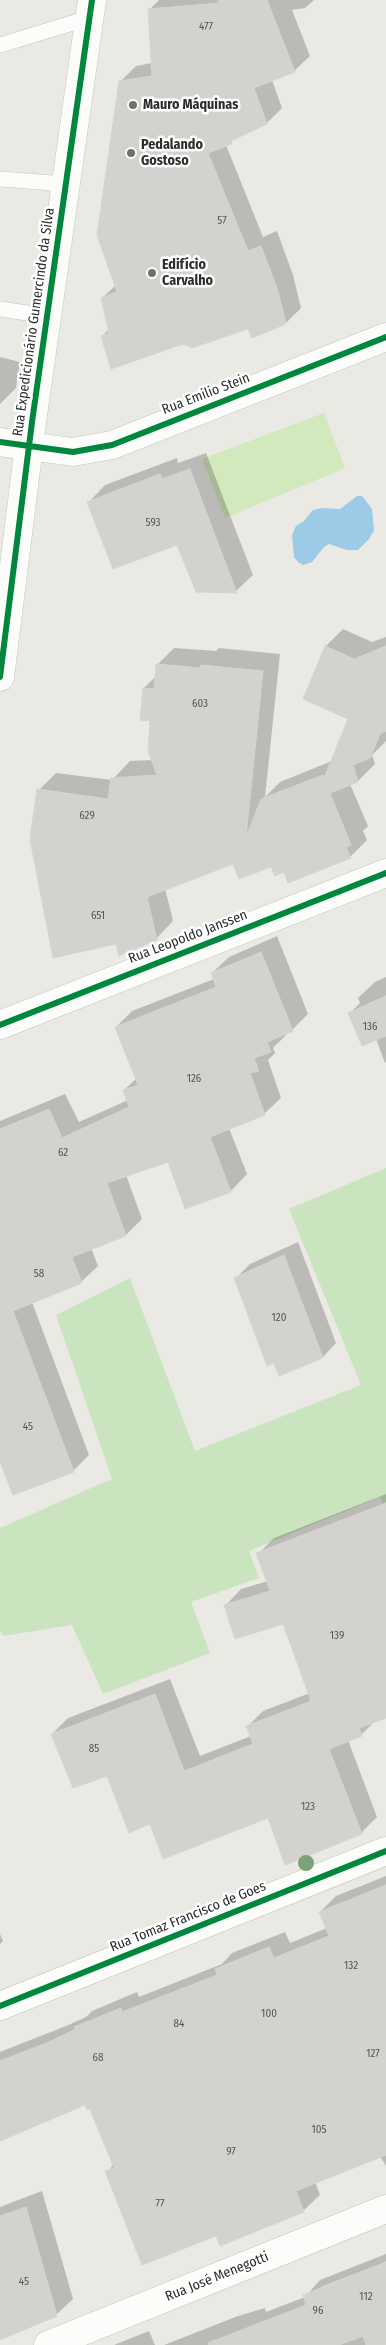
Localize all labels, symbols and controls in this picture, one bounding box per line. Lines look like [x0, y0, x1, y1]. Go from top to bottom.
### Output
house number: 477 [199, 20, 213, 34]
place label: Mauro Máquinas [143, 97, 238, 113]
marker: Mauro Máquinas [127, 99, 139, 111]
place label: Pedalando Gostoso [141, 137, 203, 170]
marker: Pedalando Gostoso [125, 147, 137, 159]
street label: Rua Expedicionário Gumercindo da Silva [10, 207, 58, 437]
house number: 57 [217, 214, 227, 228]
place label: Edifício Carvalho [162, 257, 213, 290]
marker: Edifício Carvalho [146, 267, 158, 279]
street label: Rua Emilio Stein [160, 370, 252, 418]
house number: 593 [146, 516, 160, 530]
house number: 603 [192, 697, 208, 711]
house number: 629 [79, 809, 95, 823]
street label: Rua Leopoldo Janssen [126, 907, 250, 967]
house number: 651 [91, 909, 105, 923]
house number: 136 [363, 1020, 377, 1034]
house number: 126 [187, 1072, 201, 1086]
house number: 62 [58, 1146, 68, 1160]
house number: 58 [34, 1267, 44, 1281]
house number: 120 [272, 1311, 286, 1325]
house number: 45 [23, 1420, 33, 1434]
house number: 139 [330, 1629, 344, 1643]
house number: 85 [89, 1742, 99, 1756]
house number: 123 [301, 1800, 315, 1814]
street label: Rua Tomaz Francisco de Goes [108, 1878, 268, 1956]
house number: 132 [344, 1959, 358, 1973]
house number: 100 [261, 2007, 277, 2021]
house number: 84 [174, 2017, 184, 2031]
house number: 127 [366, 2047, 380, 2061]
house number: 68 [93, 2051, 103, 2065]
house number: 105 [311, 2123, 327, 2137]
house number: 97 [226, 2145, 236, 2159]
house number: 77 [156, 2197, 164, 2211]
street label: Rua José Menegotti [163, 2249, 271, 2305]
house number: 45 [19, 2275, 29, 2289]
house number: 112 [359, 2290, 373, 2304]
house number: 96 [313, 2304, 323, 2318]

